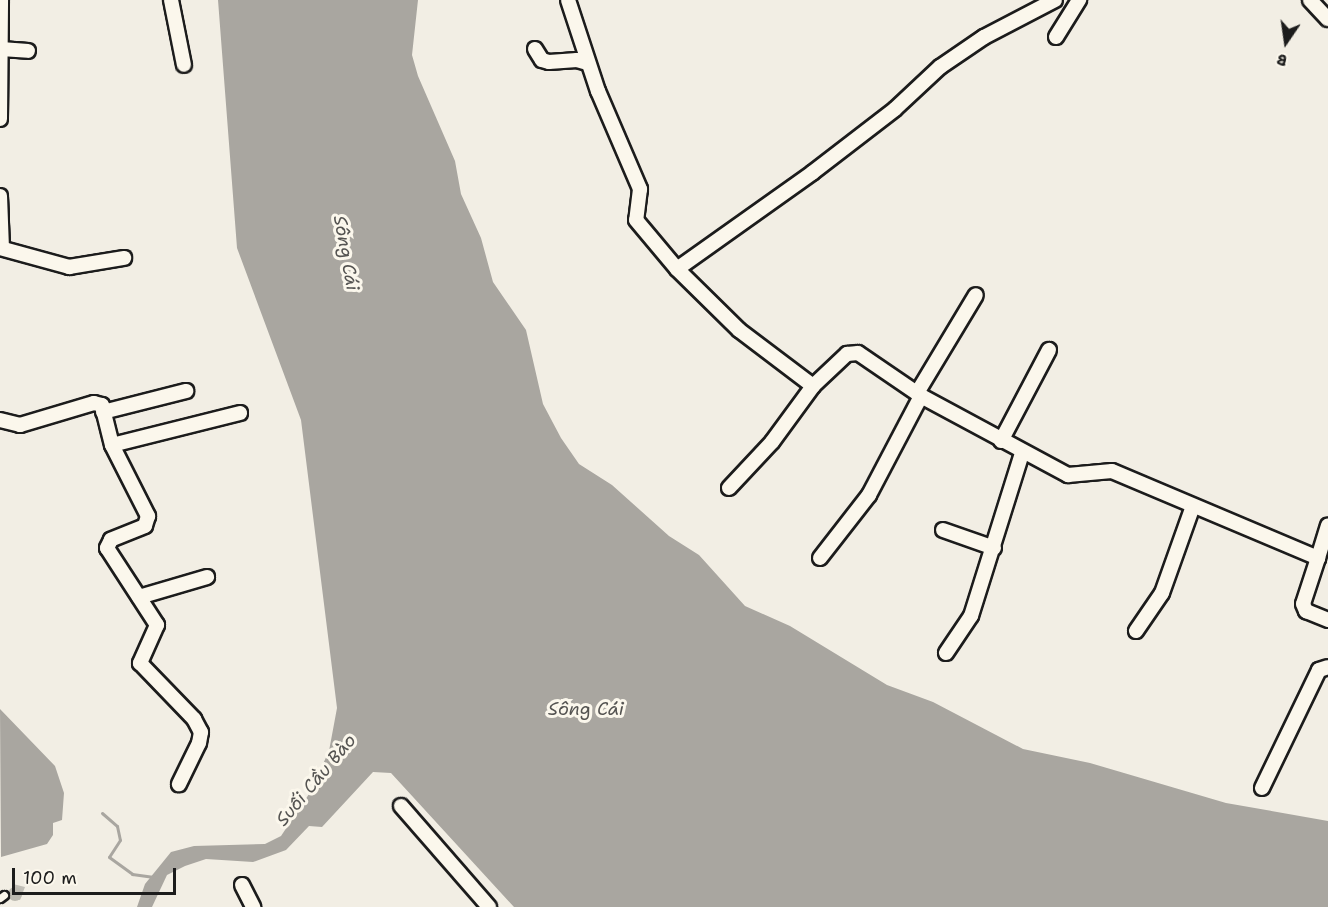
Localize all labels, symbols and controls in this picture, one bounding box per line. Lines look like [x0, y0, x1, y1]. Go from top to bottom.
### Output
north arrow [1256, 12, 1316, 72]
text: B [1275, 49, 1289, 71]
water label: Sông Cái [329, 214, 363, 292]
water label: Sông Cái [548, 698, 624, 720]
water label: Suối Cầu Bào [271, 730, 361, 830]
scale bar [15, 856, 178, 894]
text: 100 m [23, 866, 77, 890]

